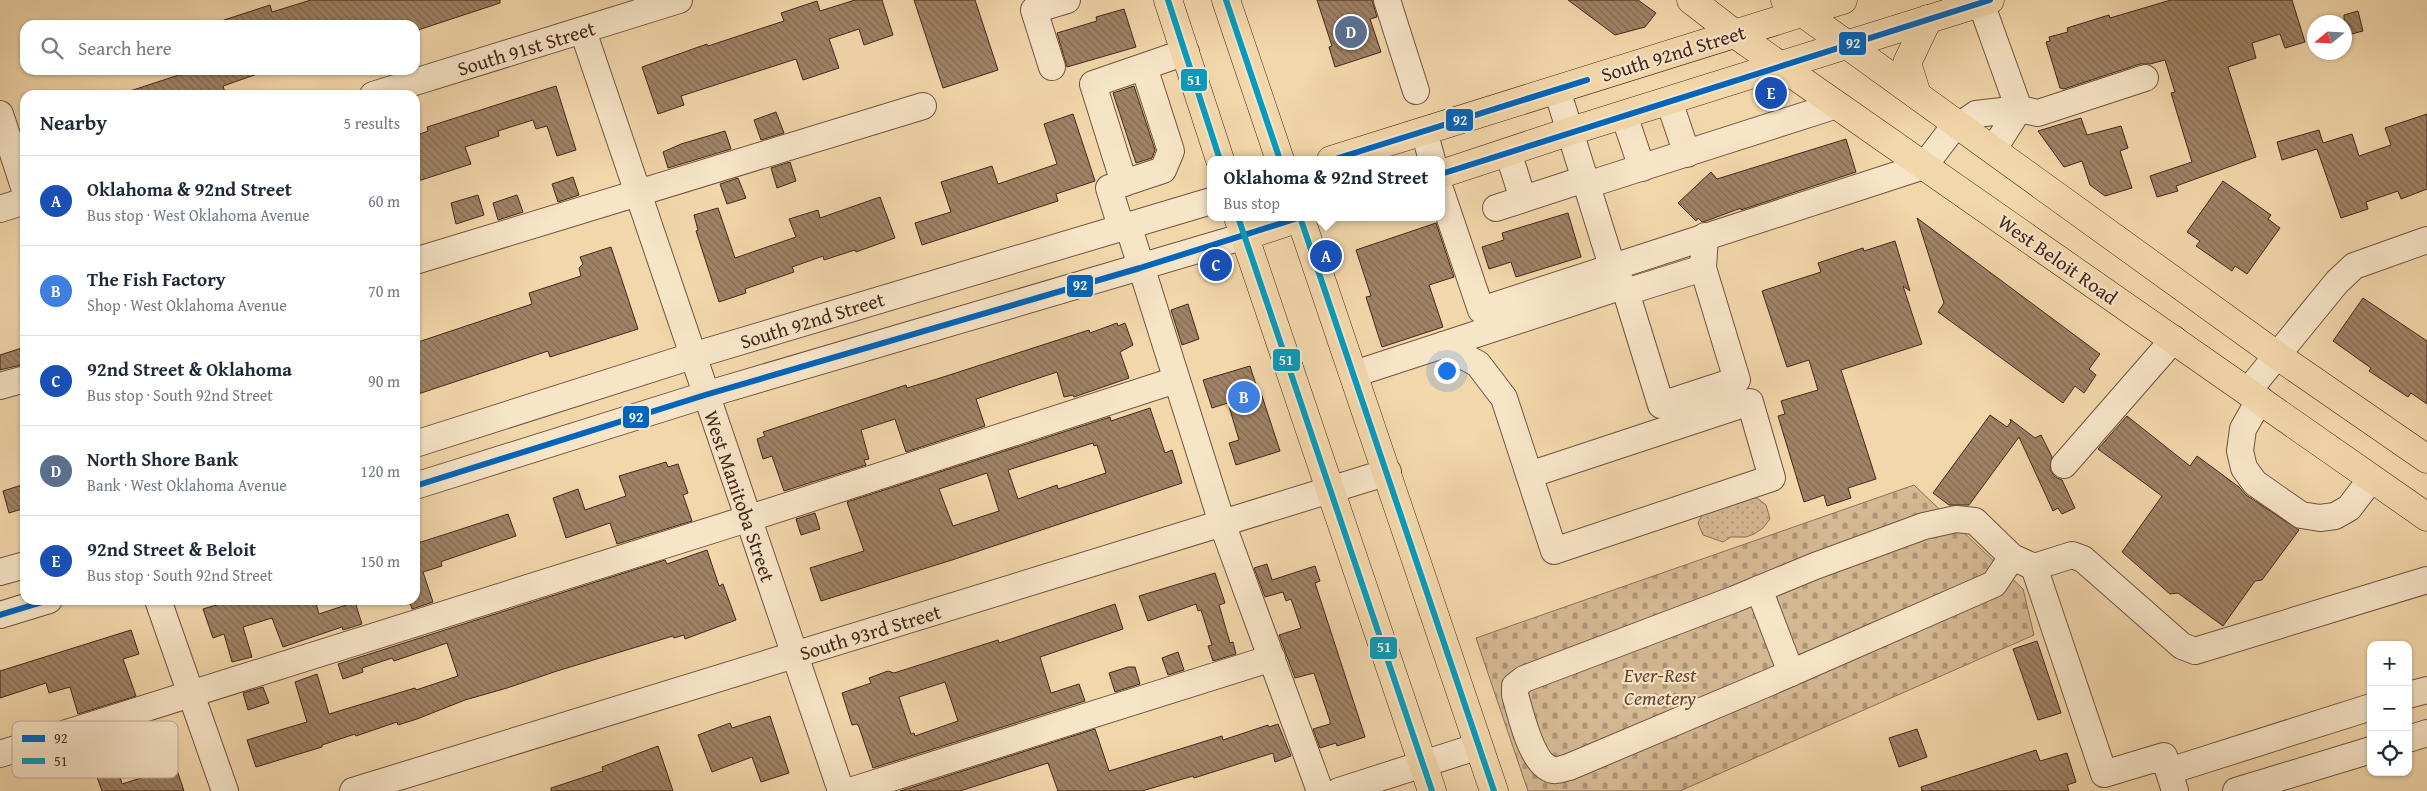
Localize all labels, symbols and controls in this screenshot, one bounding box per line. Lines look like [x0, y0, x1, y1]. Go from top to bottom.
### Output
street label: South 91st Street [454, 13, 598, 83]
pin: D [1335, 13, 1367, 51]
north arrow [2307, 15, 2352, 60]
street label: South 92nd Street [1597, 17, 1749, 89]
search box [20, 20, 420, 75]
line badge: 92 [1838, 31, 1867, 56]
text: 92 [1846, 33, 1860, 53]
icon: search [38, 34, 66, 62]
text: Search here [78, 34, 172, 62]
line badge: 51 [1180, 68, 1208, 92]
text: 51 [1187, 70, 1201, 90]
pin: E [1755, 74, 1787, 112]
text: Nearby [40, 107, 107, 138]
line badge: 92 [1445, 108, 1474, 132]
text: 92 [1453, 110, 1467, 130]
text: 5 results [343, 111, 400, 135]
popup [1207, 156, 1445, 221]
text: Oklahoma & 92nd Street [1224, 163, 1428, 191]
text: Oklahoma & 92nd Street [87, 175, 292, 203]
text: A [51, 189, 61, 213]
text: 60 m [368, 189, 400, 213]
text: Bus stop [1224, 191, 1280, 215]
text: Bus stop · West Oklahoma Avenue [87, 203, 309, 227]
street label: West Beloit Road [1992, 207, 2124, 311]
pin: A [1310, 237, 1342, 275]
pin: C [1200, 246, 1232, 284]
text: The Fish Factory [87, 265, 226, 293]
line badge: 92 [1066, 274, 1094, 298]
text: 92 [1073, 275, 1087, 295]
text: B [51, 279, 61, 303]
text: 70 m [368, 279, 400, 303]
street label: South 92nd Street [736, 284, 888, 356]
text: Shop · West Oklahoma Avenue [87, 293, 287, 317]
line badge: 51 [1272, 348, 1301, 372]
text: 51 [1279, 350, 1293, 370]
text: 92nd Street & Oklahoma [87, 355, 292, 383]
your location [1434, 358, 1460, 384]
text: C [51, 369, 61, 393]
text: 90 m [368, 369, 400, 393]
pin: B [1228, 378, 1260, 416]
text: Bus stop · South 92nd Street [87, 383, 273, 407]
line badge: 92 [622, 405, 650, 429]
street label: West Manitoba Street [697, 406, 783, 586]
text: 92 [629, 407, 643, 427]
text: North Shore Bank [87, 445, 238, 473]
text: D [51, 459, 61, 483]
text: 120 m [360, 459, 400, 483]
text: Bank · West Oklahoma Avenue [87, 473, 287, 497]
text: 92nd Street & Beloit [87, 535, 256, 563]
text: E [52, 549, 60, 573]
text: 150 m [360, 549, 400, 573]
text: Bus stop · South 92nd Street [87, 563, 273, 587]
street label: South 93rd Street [796, 597, 944, 667]
line badge: 51 [1369, 636, 1398, 660]
text: 51 [1377, 637, 1391, 657]
map controls [2367, 641, 2412, 776]
button: + [2367, 641, 2412, 686]
park label: Ever-Rest Cemetery [1623, 660, 1697, 712]
button: − [2367, 686, 2412, 731]
legend [12, 721, 178, 778]
text: 92 [54, 728, 67, 748]
button: locate [2367, 731, 2412, 776]
text: 51 [54, 751, 67, 771]

